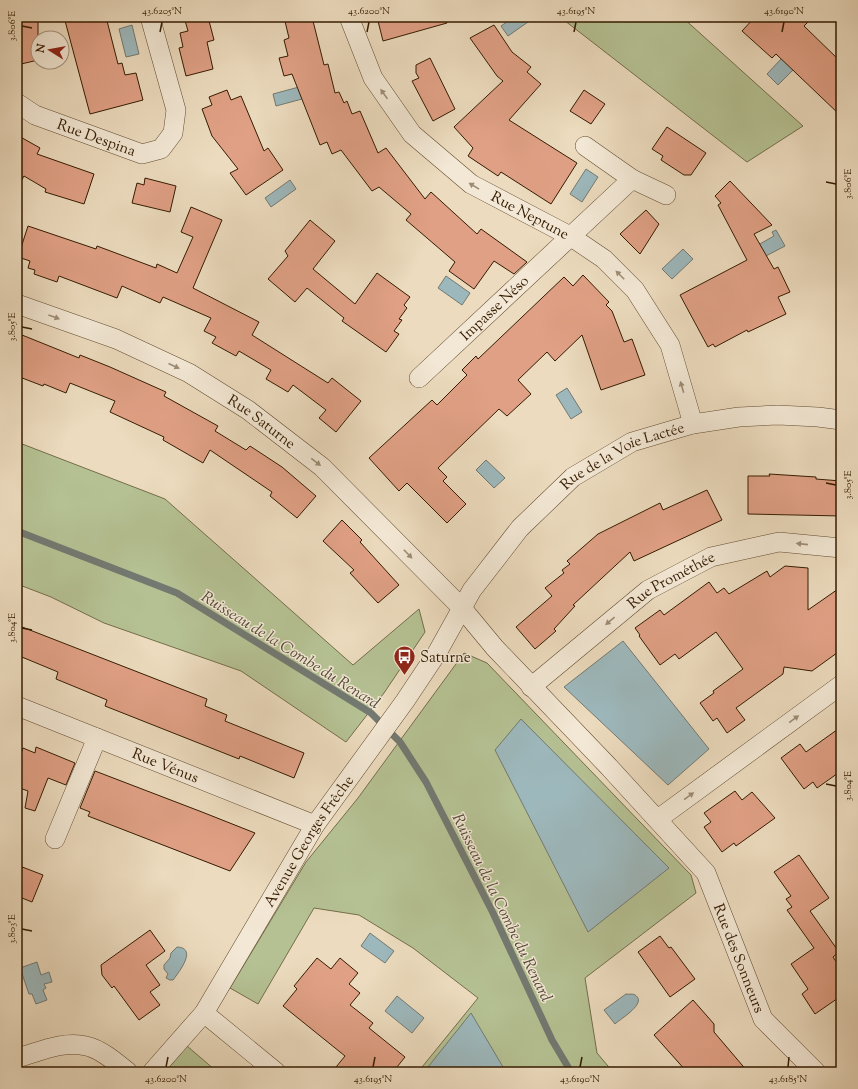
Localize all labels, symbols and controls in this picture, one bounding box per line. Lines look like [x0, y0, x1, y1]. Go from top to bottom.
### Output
text: 43.6205°N [142, 4, 182, 19]
text: 43.6200°N [348, 4, 390, 19]
text: 43.6195°N [557, 4, 595, 19]
text: 43.6190°N [764, 4, 804, 19]
text: 3.806°E [5, 11, 20, 41]
north arrow [30, 30, 70, 70]
text: N [32, 42, 50, 55]
one-way arrow [380, 88, 388, 99]
street label: Rue Despina [54, 115, 138, 163]
text: 3.806°E [841, 169, 856, 199]
one-way arrow [468, 182, 480, 189]
street label: Rue Neptune [487, 187, 572, 246]
one-way arrow [615, 270, 625, 280]
street label: Impasse Néso [456, 271, 534, 346]
text: 3.805°E [5, 313, 20, 341]
one-way arrow [48, 314, 60, 320]
one-way arrow [169, 363, 180, 369]
one-way arrow [679, 380, 685, 392]
street label: Rue Saturne [223, 391, 299, 455]
street label: Rue de la Voie Lactée [556, 418, 687, 496]
one-way arrow [311, 458, 321, 466]
text: 3.805°E [841, 471, 856, 499]
one-way arrow [796, 541, 808, 547]
street label: Rue Prométhée [624, 548, 719, 615]
one-way arrow [404, 549, 413, 559]
water label: Ruisseau de la Combe du Renard [196, 587, 384, 716]
text: 3.804°E [5, 613, 20, 643]
one-way arrow [604, 617, 615, 626]
bus stop icon: Saturne [392, 644, 418, 677]
place label: Saturne [420, 648, 471, 669]
one-way arrow [789, 716, 799, 724]
street label: Rue Vénus [129, 744, 202, 790]
text: 3.804°E [841, 771, 856, 801]
street label: Avenue Georges Frêche [260, 772, 360, 912]
one-way arrow [684, 792, 695, 800]
water label: Ruisseau de la Combe du Renard [445, 810, 556, 1006]
street label: Rue des Sonneurs [707, 901, 769, 1016]
text: 3.803°E [5, 914, 20, 944]
text: 43.6200°N [145, 1072, 187, 1087]
text: 43.6195°N [354, 1072, 392, 1087]
text: 43.6190°N [560, 1072, 600, 1087]
text: 43.6185°N [769, 1072, 807, 1087]

